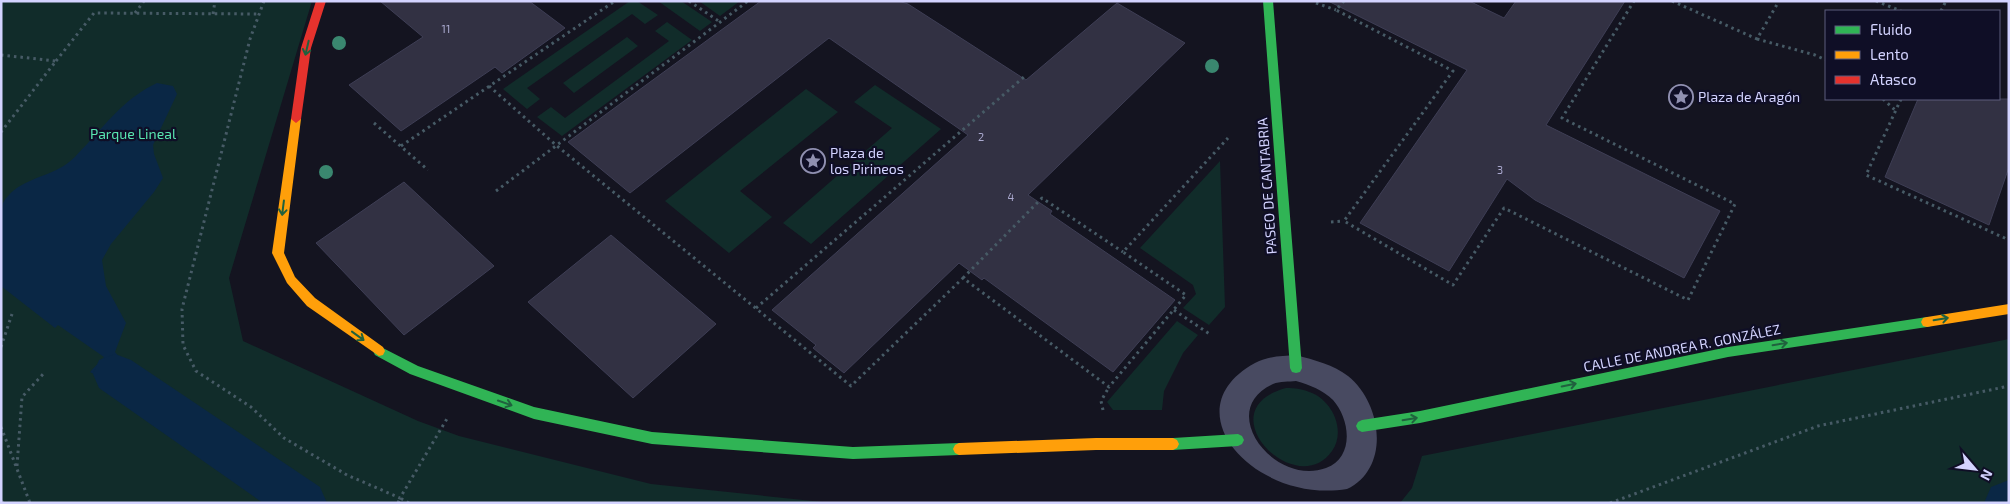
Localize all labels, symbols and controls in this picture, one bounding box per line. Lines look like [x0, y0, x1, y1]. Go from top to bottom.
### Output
legend [1825, 10, 2000, 100]
text: Fluido [1870, 20, 1912, 38]
house number: 11 [442, 22, 450, 35]
one-way arrow [302, 39, 311, 55]
text: Lento [1870, 45, 1909, 63]
text: Atasco [1870, 70, 1916, 88]
place icon: Plaza de Aragón [1668, 84, 1694, 110]
place label: Plaza de Aragón [1698, 88, 1800, 105]
street label: PASEO DE CANTABRIA [1253, 117, 1280, 255]
park label: Parque Lineal [90, 125, 177, 142]
house number: 2 [978, 130, 984, 143]
place label: Plaza de los Pirineos [830, 144, 904, 177]
place icon: Plaza de los Pirineos [800, 148, 826, 174]
house number: 3 [1497, 163, 1503, 176]
house number: 4 [1008, 190, 1015, 203]
one-way arrow [278, 200, 288, 216]
one-way arrow [1932, 314, 1948, 324]
street label: CALLE DE ANDREA R. GONZÁLEZ [1582, 320, 1782, 375]
one-way arrow [350, 331, 364, 341]
one-way arrow [1772, 339, 1788, 349]
one-way arrow [1561, 380, 1577, 390]
one-way arrow [497, 399, 512, 408]
one-way arrow [1402, 413, 1418, 423]
north arrow [1950, 444, 2000, 494]
text: N [1977, 467, 1997, 484]

